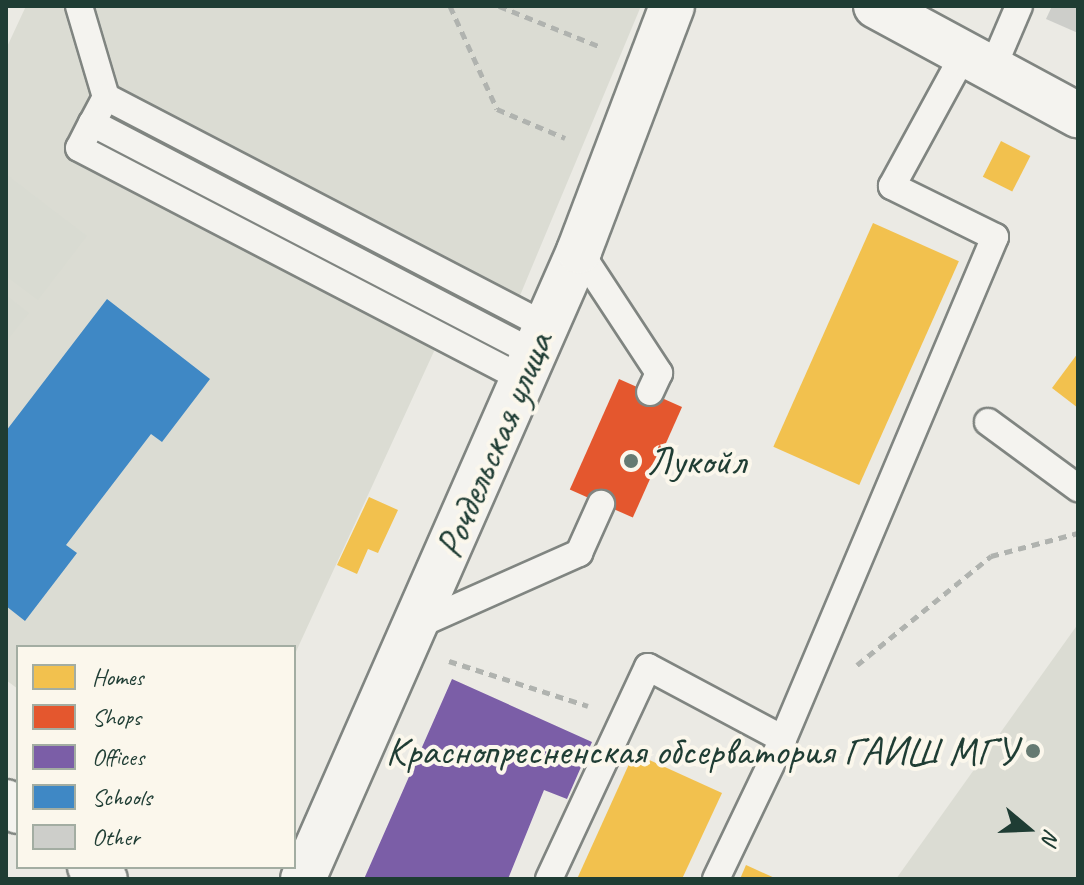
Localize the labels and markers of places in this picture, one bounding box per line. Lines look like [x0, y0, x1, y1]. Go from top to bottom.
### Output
place label: Лукойл [647, 437, 746, 485]
marker: Лукойл [622, 452, 640, 470]
place label: Краснопресненская обсерватория ГАИШ МГУ [381, 727, 1017, 775]
marker: Краснопресненская обсерватория ГАИШ МГУ [1024, 742, 1042, 760]

